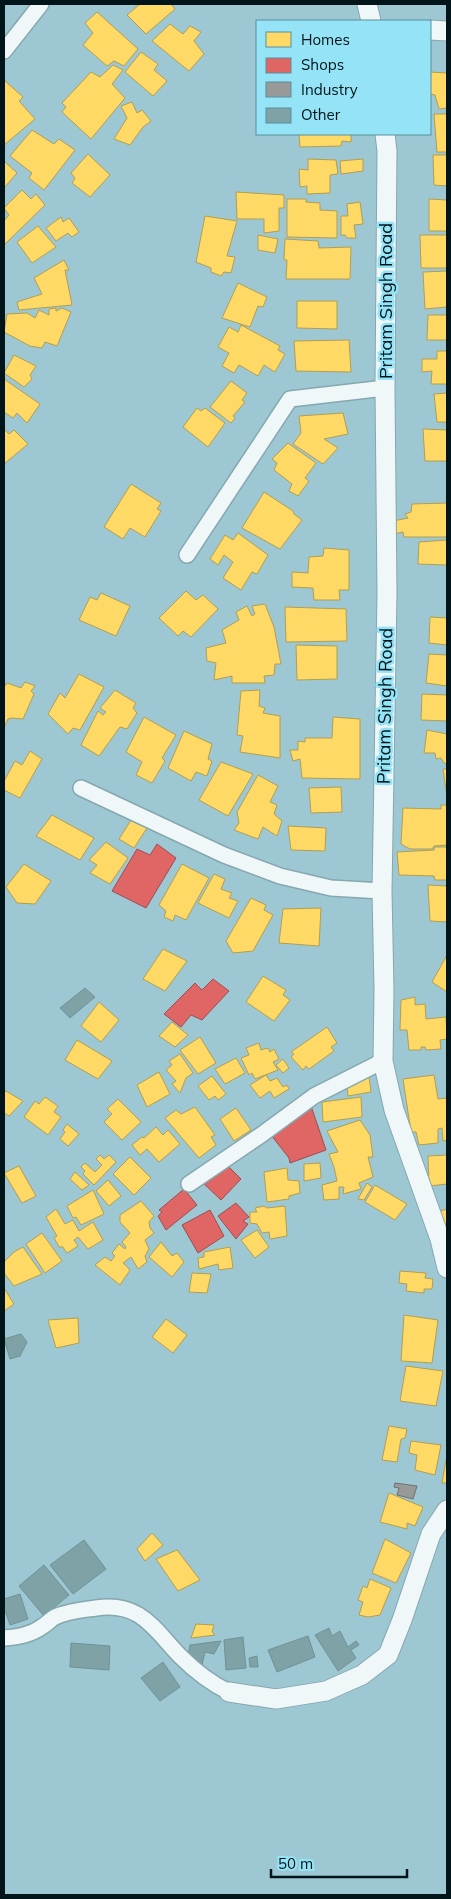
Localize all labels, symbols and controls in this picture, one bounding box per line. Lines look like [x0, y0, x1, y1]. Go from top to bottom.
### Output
legend [256, 20, 431, 135]
text: Homes [301, 30, 350, 49]
text: Shops [301, 55, 344, 74]
text: Industry [301, 80, 358, 99]
text: Other [301, 105, 341, 124]
street label: Pritam Singh Road [374, 223, 397, 379]
street label: Pritam Singh Road [372, 628, 397, 784]
scale bar [271, 1846, 407, 1878]
text: 50 m [278, 1854, 313, 1873]

